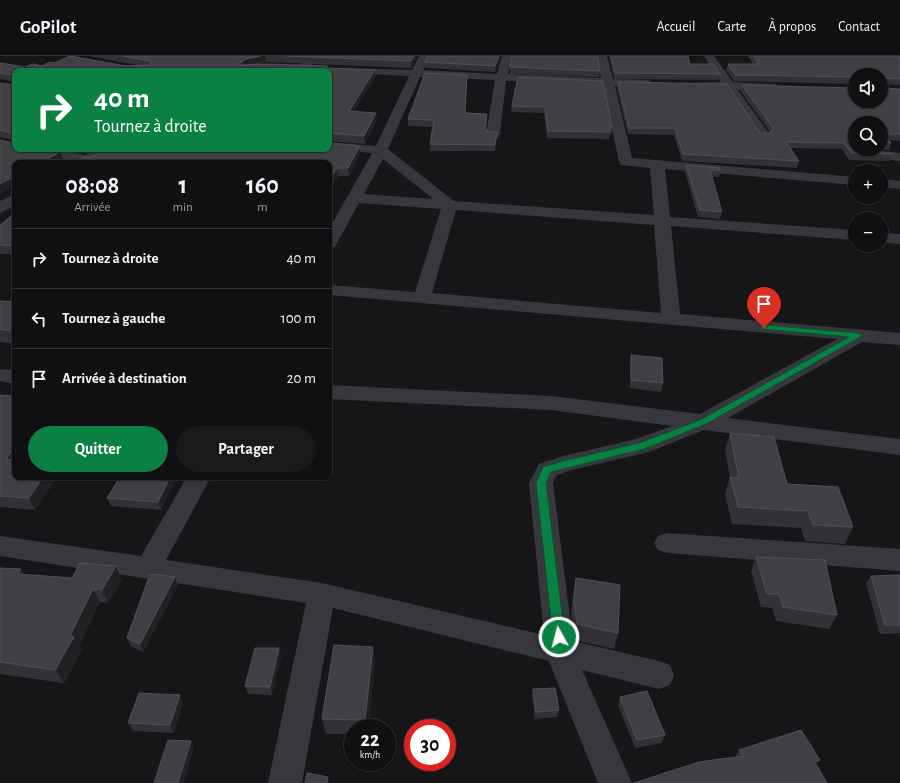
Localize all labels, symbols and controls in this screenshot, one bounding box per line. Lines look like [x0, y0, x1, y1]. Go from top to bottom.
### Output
text: GoPilot [20, 18, 76, 37]
text: Accueil [656, 20, 695, 34]
text: Carte [717, 20, 746, 34]
text: À propos [768, 20, 816, 34]
text: Contact [838, 20, 880, 34]
map controls [848, 68, 888, 252]
button: sound [848, 68, 888, 108]
icon: right [28, 84, 80, 136]
text: 40 m [94, 85, 150, 113]
button: search [848, 116, 888, 156]
text: Tournez à droite [94, 118, 207, 136]
button: + [848, 164, 888, 204]
text: 08:08 [65, 174, 119, 198]
text: 1 [178, 174, 187, 198]
text: 160 [246, 174, 279, 198]
text: Arrivée [74, 201, 110, 214]
text: min [173, 201, 193, 214]
text: m [257, 201, 268, 214]
button: − [848, 212, 888, 252]
icon: right [28, 248, 50, 270]
text: Tournez à droite [62, 251, 159, 266]
text: 40 m [286, 251, 316, 266]
pin [747, 287, 781, 328]
icon: arrive [753, 293, 775, 315]
icon: left [28, 308, 50, 330]
text: Tournez à gauche [62, 311, 165, 326]
text: 100 m [281, 311, 316, 326]
icon: arrive [28, 368, 50, 390]
text: Arrivée à destination [62, 371, 187, 386]
text: 20 m [287, 371, 316, 386]
button: Quitter [28, 426, 168, 472]
button: Partager [176, 426, 316, 472]
position arrow [538, 616, 580, 658]
speed limit sign: 30 [404, 719, 456, 771]
text: 22 [361, 730, 379, 750]
text: km/h [360, 750, 380, 760]

